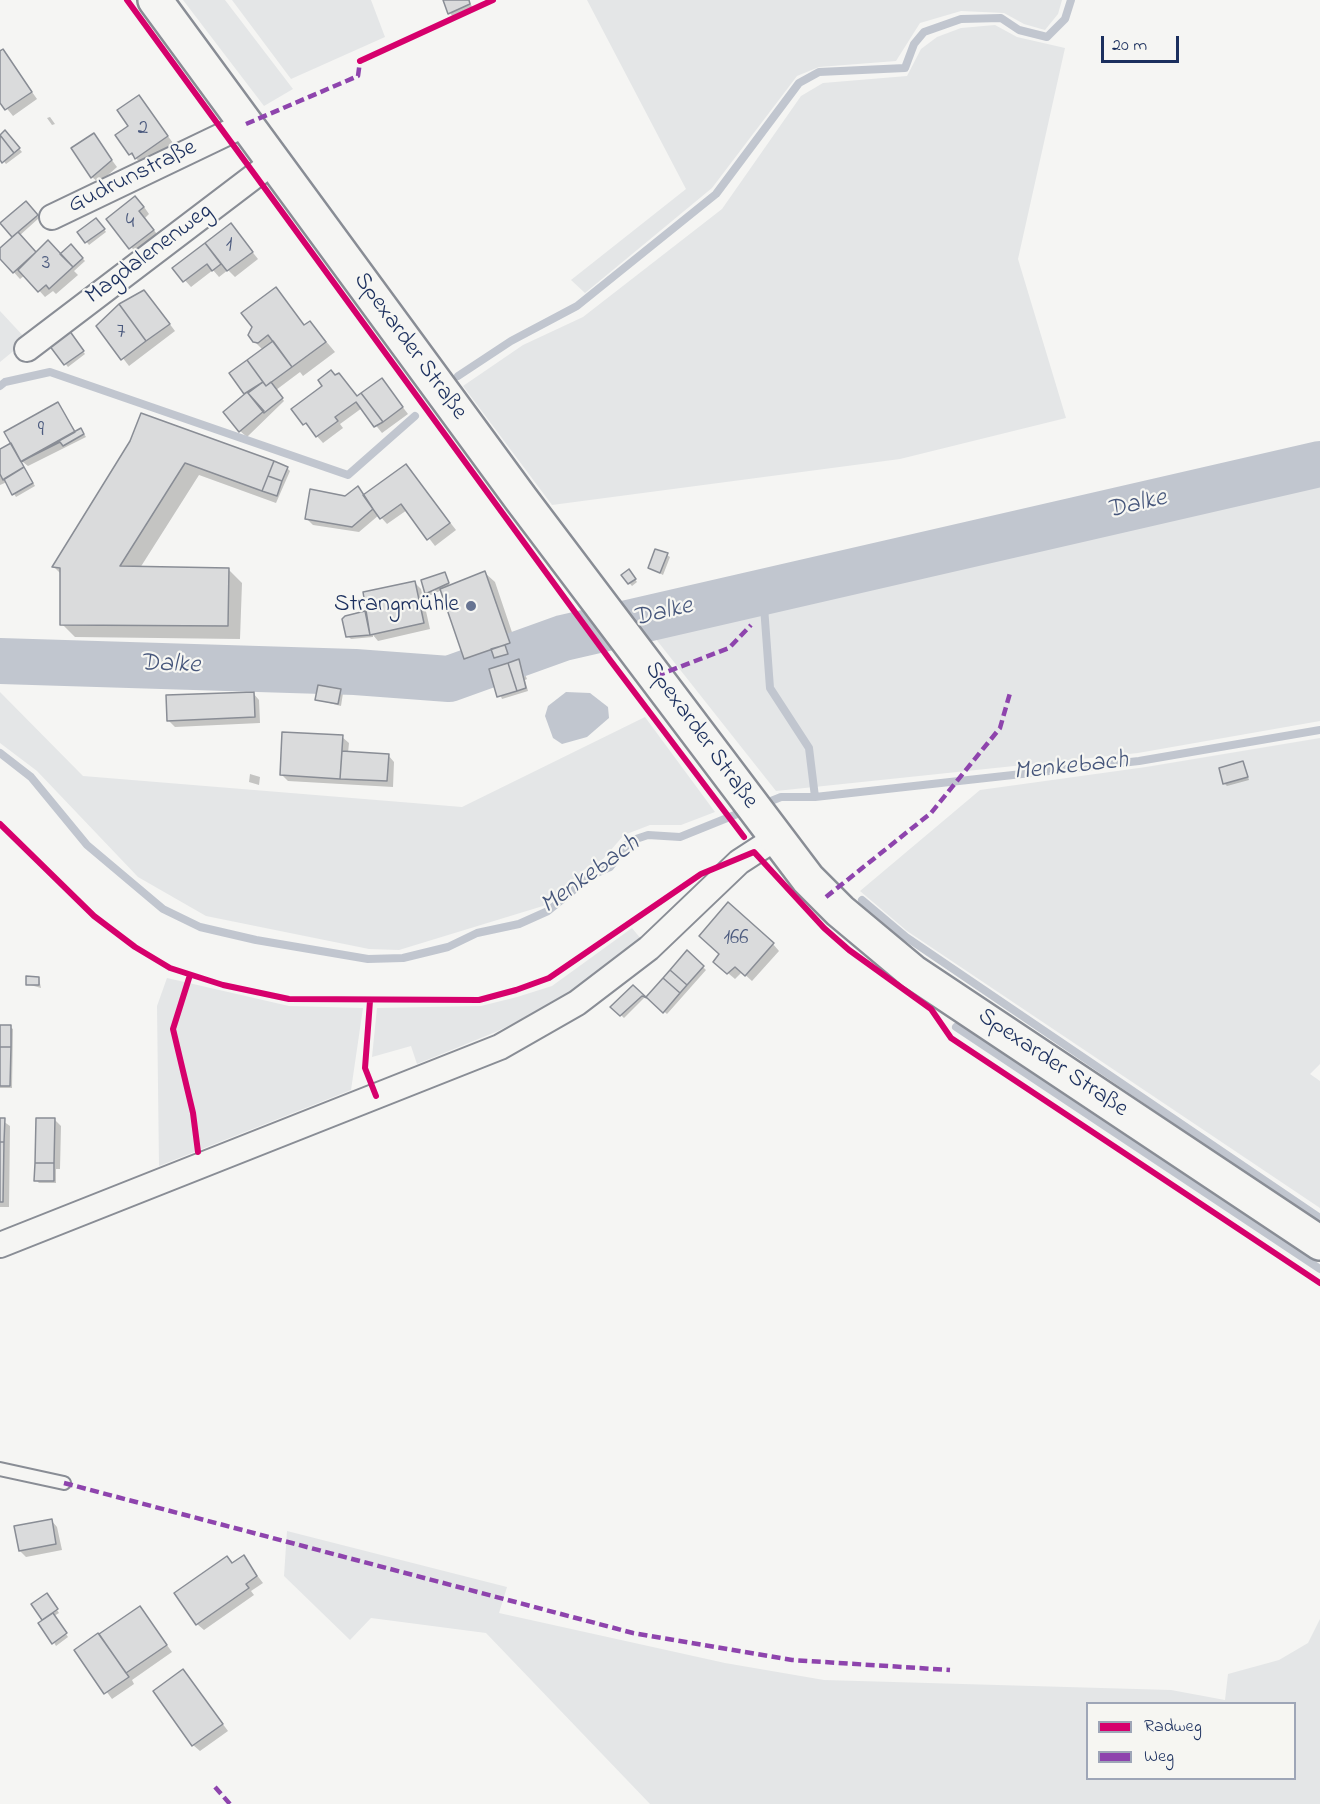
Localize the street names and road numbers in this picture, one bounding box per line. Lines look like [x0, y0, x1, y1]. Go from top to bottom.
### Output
street label: Gudrunstraße [64, 135, 202, 221]
street label: Magdalenenweg [81, 198, 219, 312]
street label: Spexarder Straße [346, 268, 472, 426]
street label: Spexarder Straße [637, 657, 763, 815]
street label: Spexarder Straße [971, 1003, 1133, 1125]

